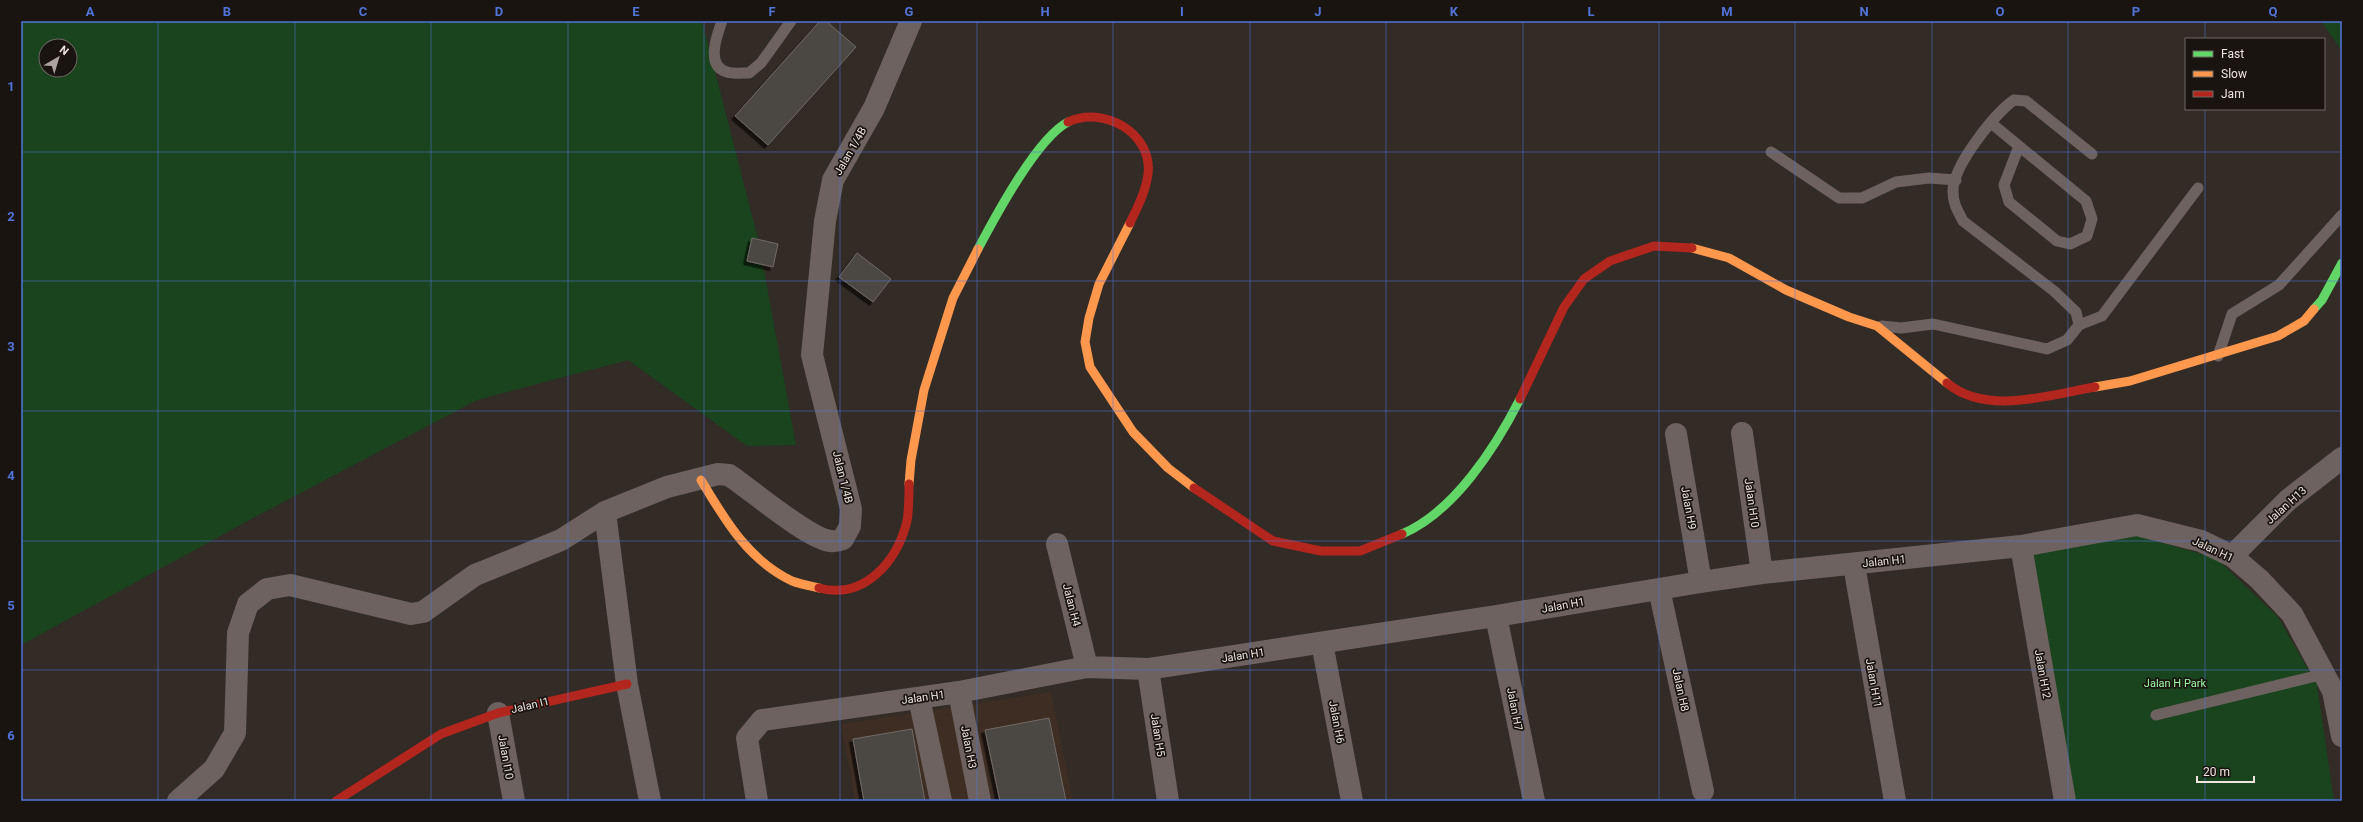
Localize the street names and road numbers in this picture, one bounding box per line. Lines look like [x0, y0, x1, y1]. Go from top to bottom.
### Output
street label: Jalan 1/4B [831, 125, 869, 178]
street label: Jalan 1/4B [830, 450, 855, 505]
street label: Jalan H10 [1742, 478, 1761, 529]
street label: Jalan H13 [2264, 484, 2309, 527]
street label: Jalan H9 [1678, 486, 1699, 531]
street label: Jalan H1 [2190, 534, 2235, 565]
street label: Jalan H1 [1862, 553, 1906, 570]
street label: Jalan H4 [1060, 582, 1083, 628]
street label: Jalan H1 [1541, 595, 1586, 616]
street label: Jalan H1 [1221, 646, 1266, 665]
street label: Jalan H12 [2032, 648, 2053, 700]
street label: Jalan H11 [1863, 657, 1884, 709]
street label: Jalan H8 [1670, 667, 1691, 713]
street label: Jalan H7 [1504, 686, 1525, 732]
street label: Jalan H1 [901, 688, 946, 707]
street label: Jalan I1 [510, 695, 550, 716]
street label: Jalan H6 [1326, 699, 1347, 745]
street label: Jalan H5 [1148, 713, 1167, 758]
street label: Jalan H3 [958, 724, 979, 770]
street label: Jalan I10 [495, 734, 516, 780]

